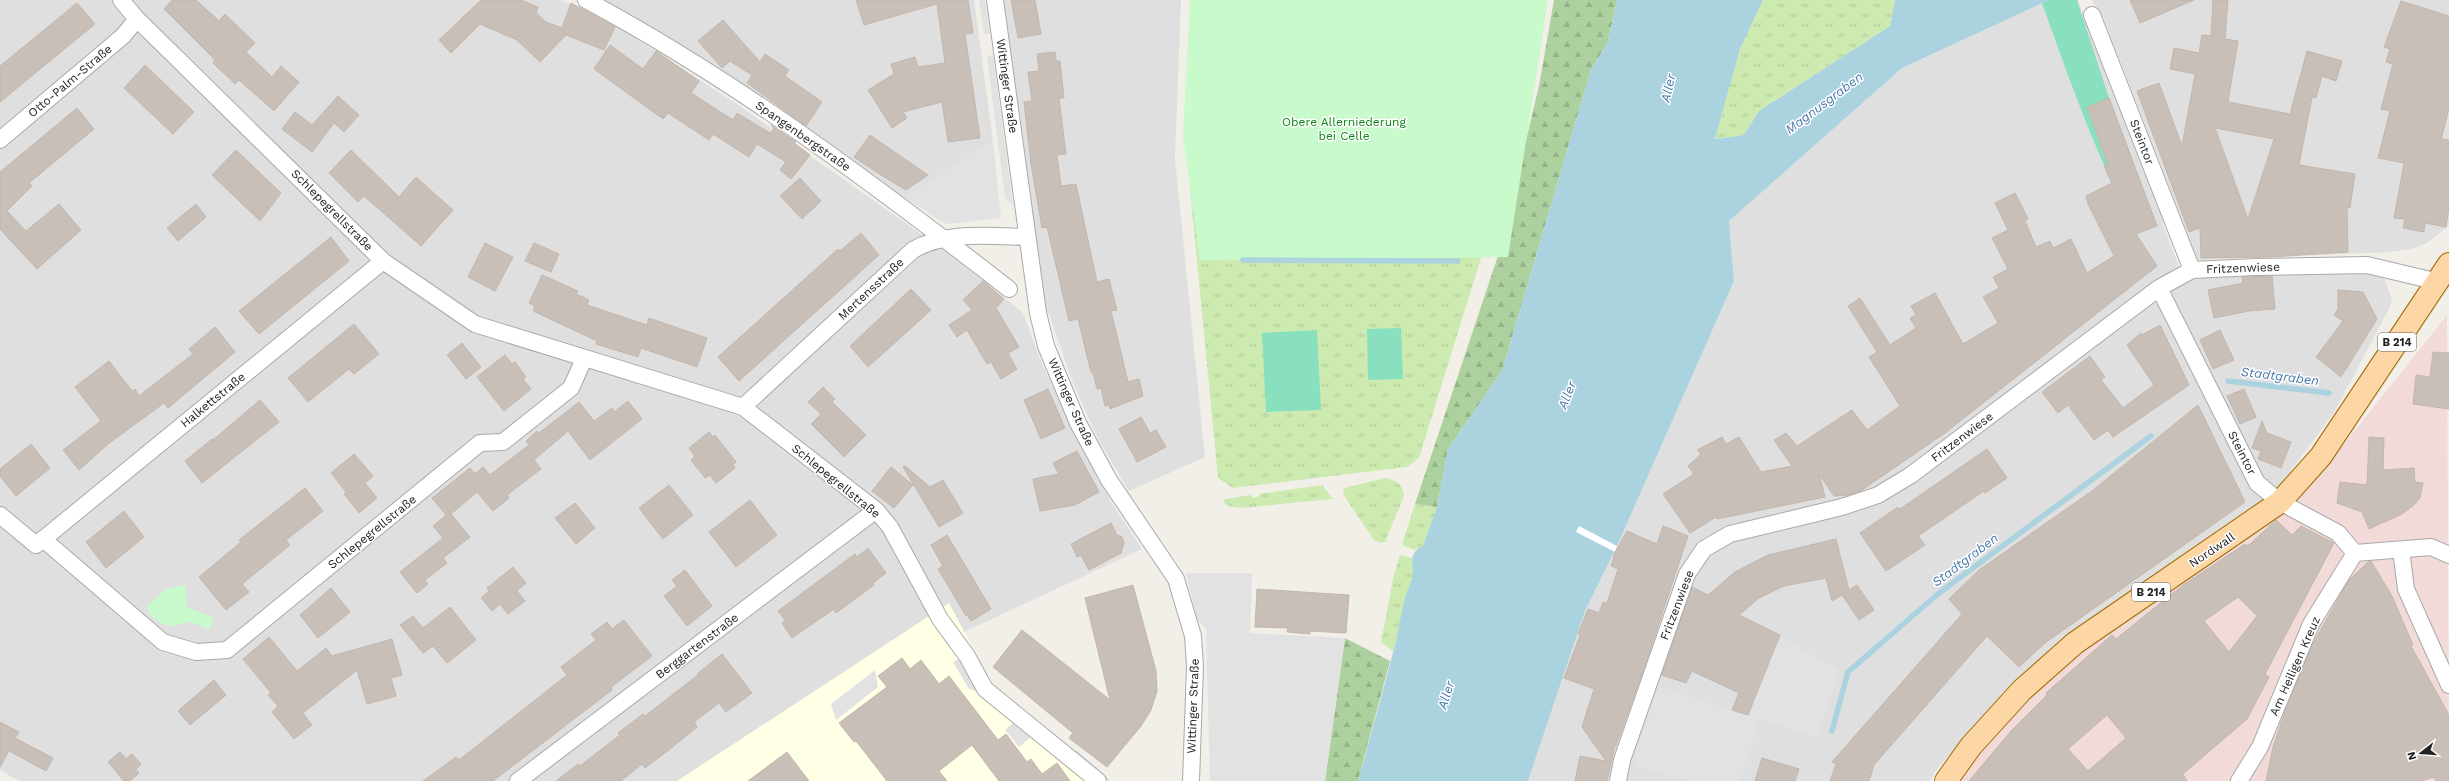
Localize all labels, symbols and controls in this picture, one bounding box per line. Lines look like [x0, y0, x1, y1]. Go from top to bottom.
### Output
street label: Wittinger Straße [993, 38, 1021, 134]
street label: Otto-Palm-Straße [25, 42, 115, 120]
water label: Magnusgraben [1782, 69, 1866, 137]
water label: Aller [1657, 71, 1679, 105]
street label: Spangenbergstraße [753, 98, 853, 174]
park label: Obere Allerniederung bei Celle [1282, 115, 1407, 143]
street label: Steintor [2127, 117, 2157, 167]
street label: Schlepegrellstraße [288, 166, 376, 254]
street label: Mertensstraße [835, 255, 907, 323]
street label: Fritzenwiese [2206, 260, 2280, 276]
road number: B 214 [2378, 333, 2416, 351]
street label: Wittinger Straße [1045, 356, 1097, 448]
water label: Stadtgraben [2240, 364, 2320, 388]
street label: Halkettstraße [178, 370, 248, 430]
water label: Aller [1555, 378, 1579, 412]
street label: Fritzenwiese [1928, 409, 1996, 465]
street label: Steintor [2225, 429, 2259, 477]
street label: Schlepegrellstraße [789, 441, 883, 521]
street label: Schlepegrellstraße [325, 492, 419, 572]
street label: Nordwall [2186, 529, 2238, 570]
water label: Stadtgraben [1929, 530, 2001, 590]
street label: Fritzenwiese [1657, 568, 1697, 642]
road number: B 214 [2132, 583, 2170, 601]
street label: Berggartenstraße [653, 610, 741, 682]
street label: Am Heiligen Kreuz [2267, 614, 2323, 718]
street label: Wittinger Straße [1184, 658, 1202, 754]
water label: Aller [1434, 678, 1458, 712]
north arrow [2401, 733, 2441, 773]
text: N [2405, 750, 2419, 762]

